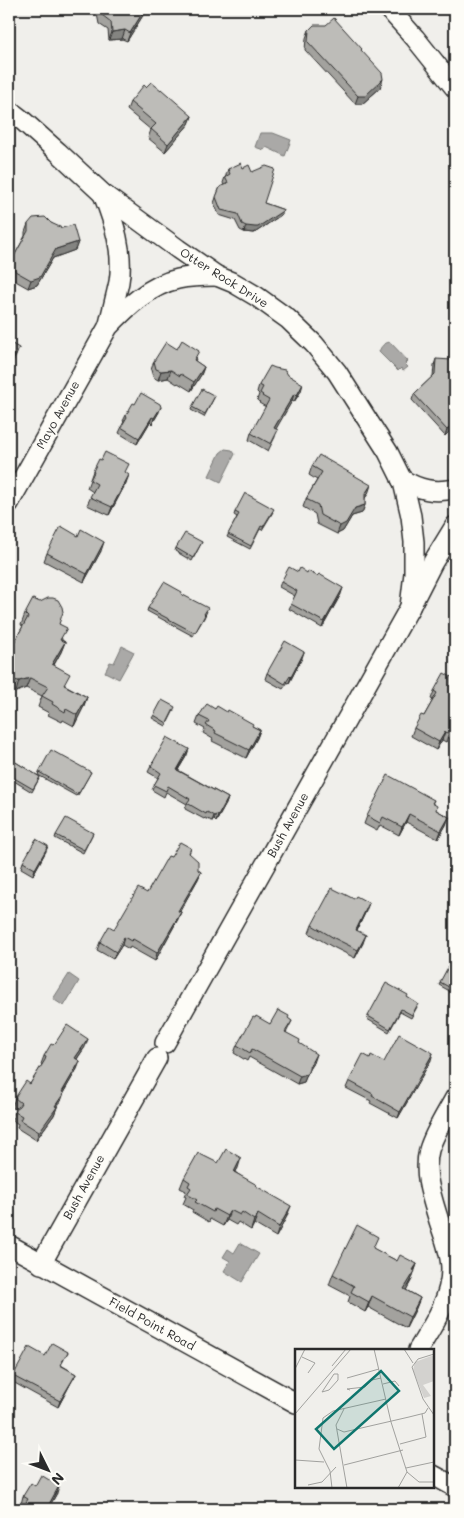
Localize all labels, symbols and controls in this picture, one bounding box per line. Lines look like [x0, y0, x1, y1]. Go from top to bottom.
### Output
street label: Otter Rock Drive [177, 244, 272, 311]
street label: Mayo Avenue [32, 377, 82, 452]
street label: Bush Avenue [263, 789, 312, 860]
street label: Bush Avenue [59, 1151, 108, 1222]
street label: Field Point Road [107, 1293, 199, 1354]
inset map [295, 1349, 434, 1488]
north arrow [22, 1446, 72, 1496]
text: N [47, 1469, 69, 1489]

